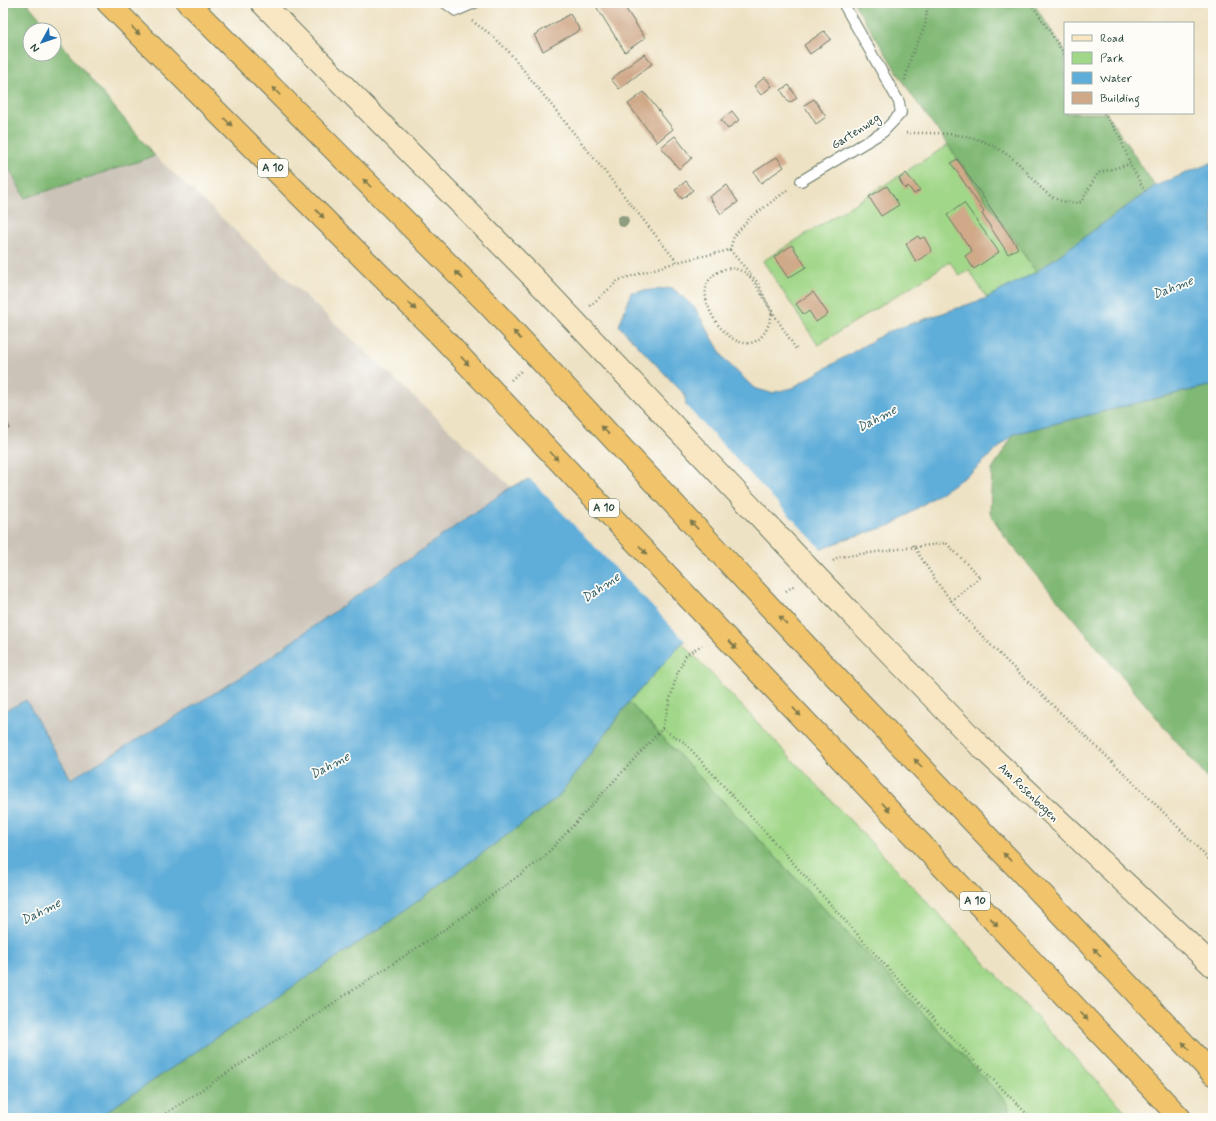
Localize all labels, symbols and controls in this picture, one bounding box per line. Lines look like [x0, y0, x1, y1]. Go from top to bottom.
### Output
north arrow [22, 22, 62, 62]
legend [1064, 22, 1194, 114]
one-way arrow [131, 26, 141, 36]
text: Road [1100, 31, 1124, 47]
text: N [27, 40, 43, 55]
text: Park [1100, 51, 1124, 67]
text: Water [1100, 71, 1132, 87]
one-way arrow [271, 86, 281, 96]
text: Building [1100, 91, 1140, 108]
street label: Gartenweg [828, 110, 884, 154]
one-way arrow [223, 118, 233, 127]
road number: A 10 [258, 159, 288, 177]
one-way arrow [363, 178, 372, 188]
one-way arrow [315, 209, 325, 219]
one-way arrow [454, 270, 464, 280]
water label: Dahme [1150, 272, 1197, 304]
one-way arrow [407, 301, 417, 311]
one-way arrow [512, 330, 522, 340]
one-way arrow [460, 356, 470, 366]
water label: Dahme [854, 401, 901, 436]
one-way arrow [601, 425, 610, 435]
one-way arrow [549, 451, 559, 461]
road number: A 10 [589, 499, 619, 517]
one-way arrow [689, 520, 699, 530]
one-way arrow [639, 545, 648, 555]
water label: Dahme [579, 568, 624, 607]
one-way arrow [779, 616, 788, 625]
one-way arrow [728, 640, 737, 650]
one-way arrow [792, 707, 801, 717]
water label: Dahme [307, 748, 354, 783]
one-way arrow [913, 758, 922, 768]
street label: Am Rosenbogen [994, 760, 1062, 826]
one-way arrow [881, 802, 891, 812]
one-way arrow [1002, 852, 1012, 862]
road number: A 10 [960, 892, 990, 910]
water label: Dahme [18, 894, 65, 929]
one-way arrow [989, 917, 999, 927]
one-way arrow [1092, 946, 1101, 957]
one-way arrow [1079, 1011, 1088, 1021]
one-way arrow [1181, 1041, 1191, 1051]

